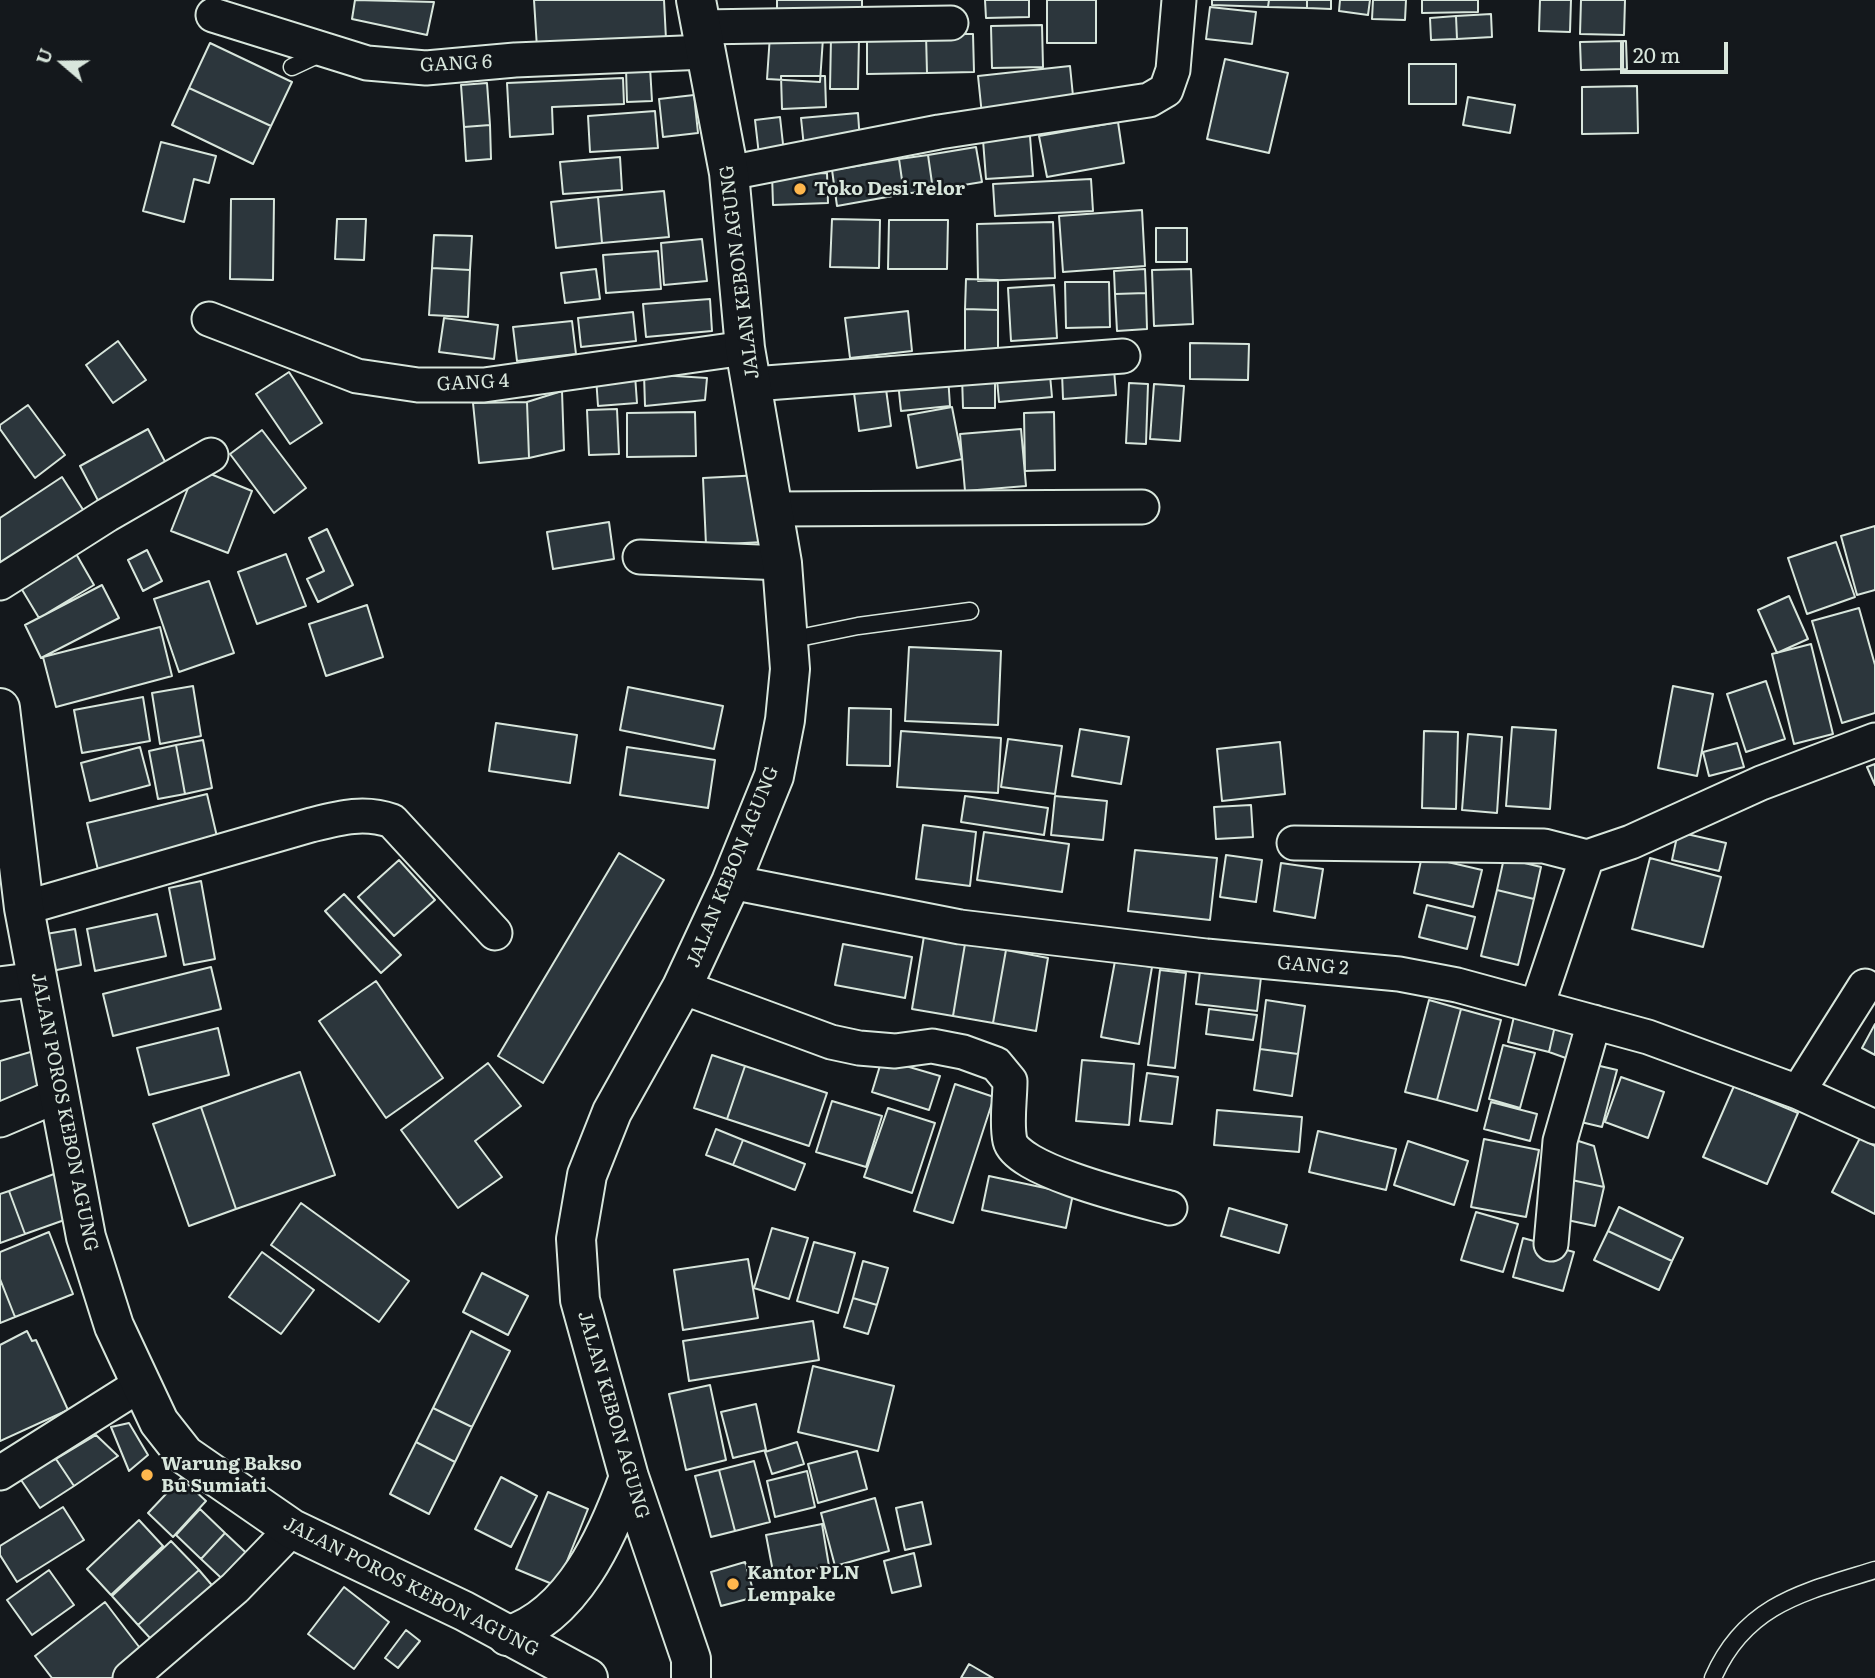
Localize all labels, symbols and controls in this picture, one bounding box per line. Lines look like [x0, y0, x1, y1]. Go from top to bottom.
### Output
north arrow [28, 28, 98, 98]
scale bar [1623, 28, 1731, 72]
text: 20 m [1633, 38, 1680, 69]
text: U [28, 44, 59, 68]
street label: GANG 6 [419, 51, 493, 77]
street label: JALAN KEBON AGUNG [716, 164, 764, 380]
place label: Toko Desi Telor [814, 178, 965, 200]
marker: Toko Desi Telor [792, 181, 808, 197]
street label: GANG 4 [436, 370, 510, 396]
street label: JALAN KEBON AGUNG [682, 763, 784, 971]
street label: GANG 2 [1276, 952, 1350, 980]
street label: JALAN POROS KEBON AGUNG [26, 971, 102, 1253]
street label: JALAN KEBON AGUNG [572, 1308, 654, 1522]
place label: Warung Bakso Bu Sumiati [161, 1453, 302, 1497]
marker: Warung Bakso Bu Sumiati [139, 1467, 155, 1483]
street label: JALAN POROS KEBON AGUNG [279, 1512, 543, 1662]
place label: Kantor PLN Lempake [747, 1562, 860, 1606]
marker: Kantor PLN Lempake [725, 1576, 741, 1592]

